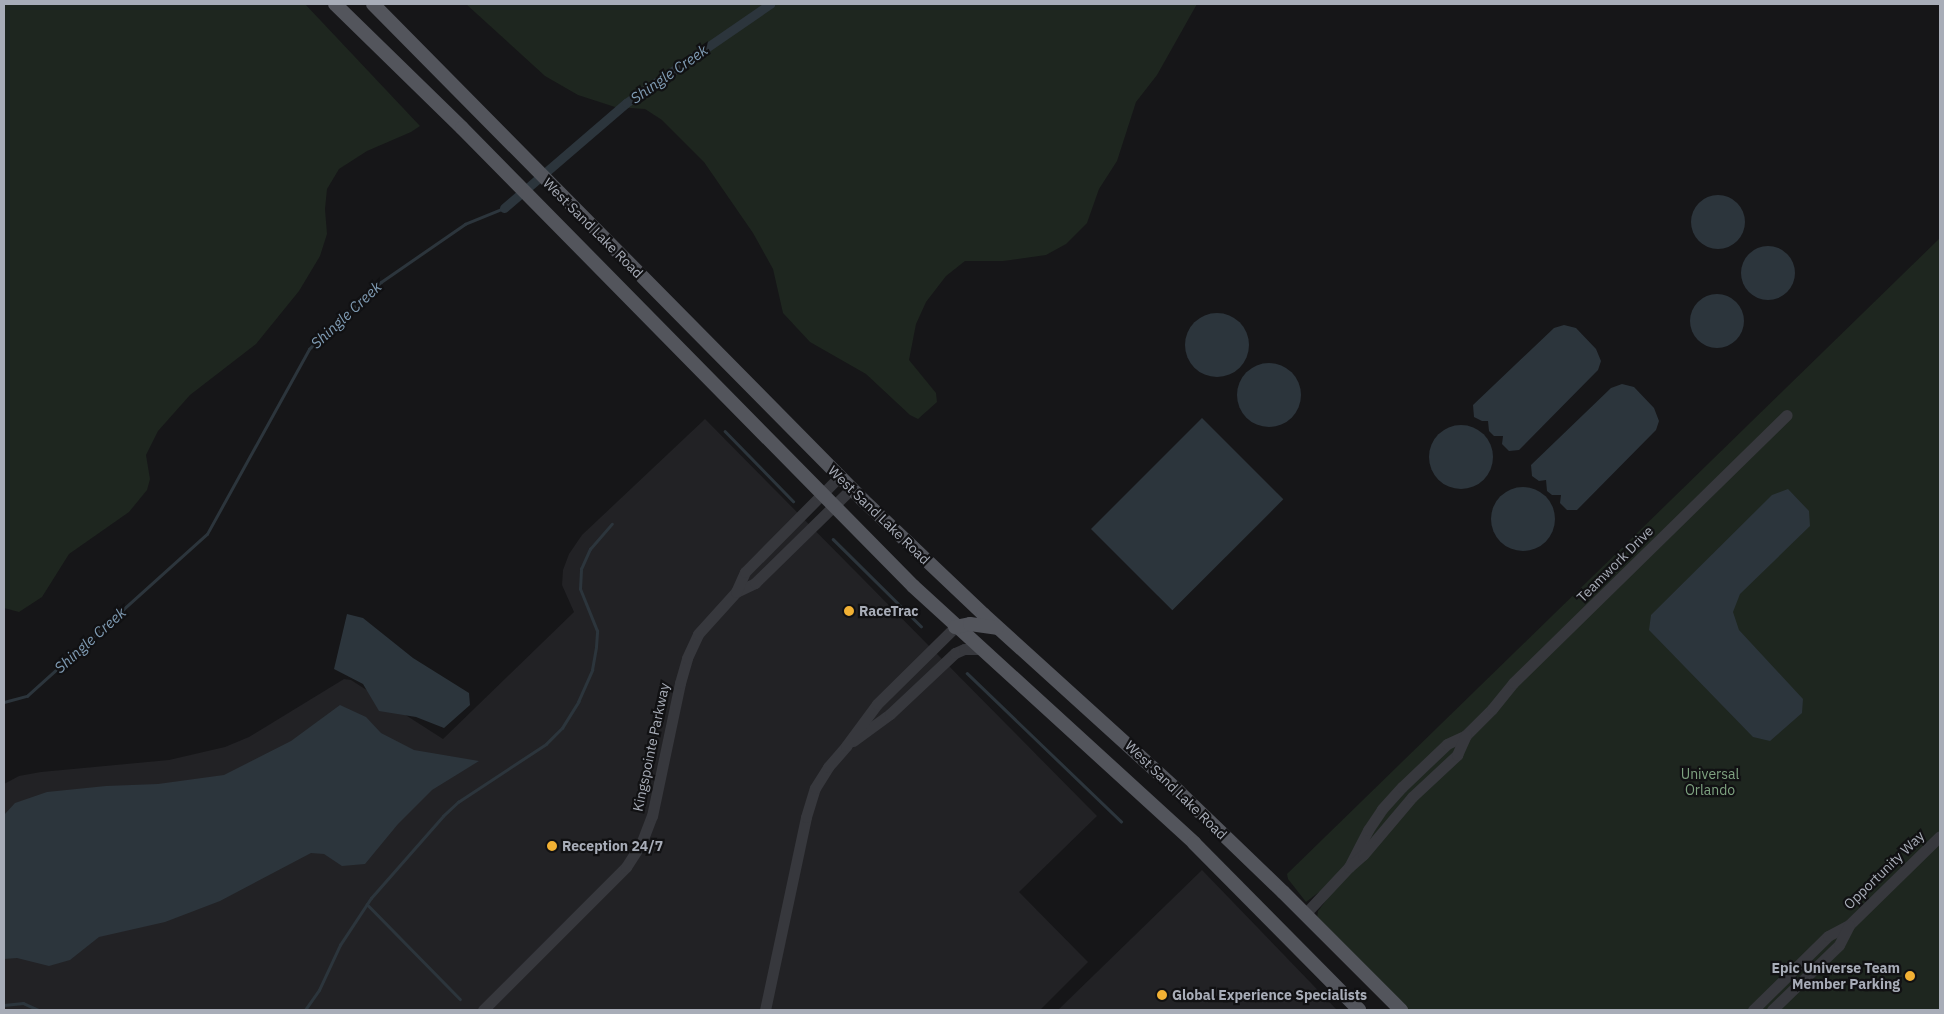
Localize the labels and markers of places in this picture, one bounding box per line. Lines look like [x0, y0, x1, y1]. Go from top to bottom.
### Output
place label: RaceTrac [859, 603, 919, 619]
marker: RaceTrac [843, 605, 855, 617]
place label: Reception 24/7 [562, 838, 663, 854]
marker: Reception 24/7 [546, 840, 558, 852]
place label: Epic Universe Team Member Parking [1772, 960, 1900, 992]
marker: Epic Universe Team Member Parking [1904, 970, 1916, 982]
place label: Global Experience Specialists [1172, 987, 1367, 1003]
marker: Global Experience Specialists [1156, 989, 1168, 1001]

